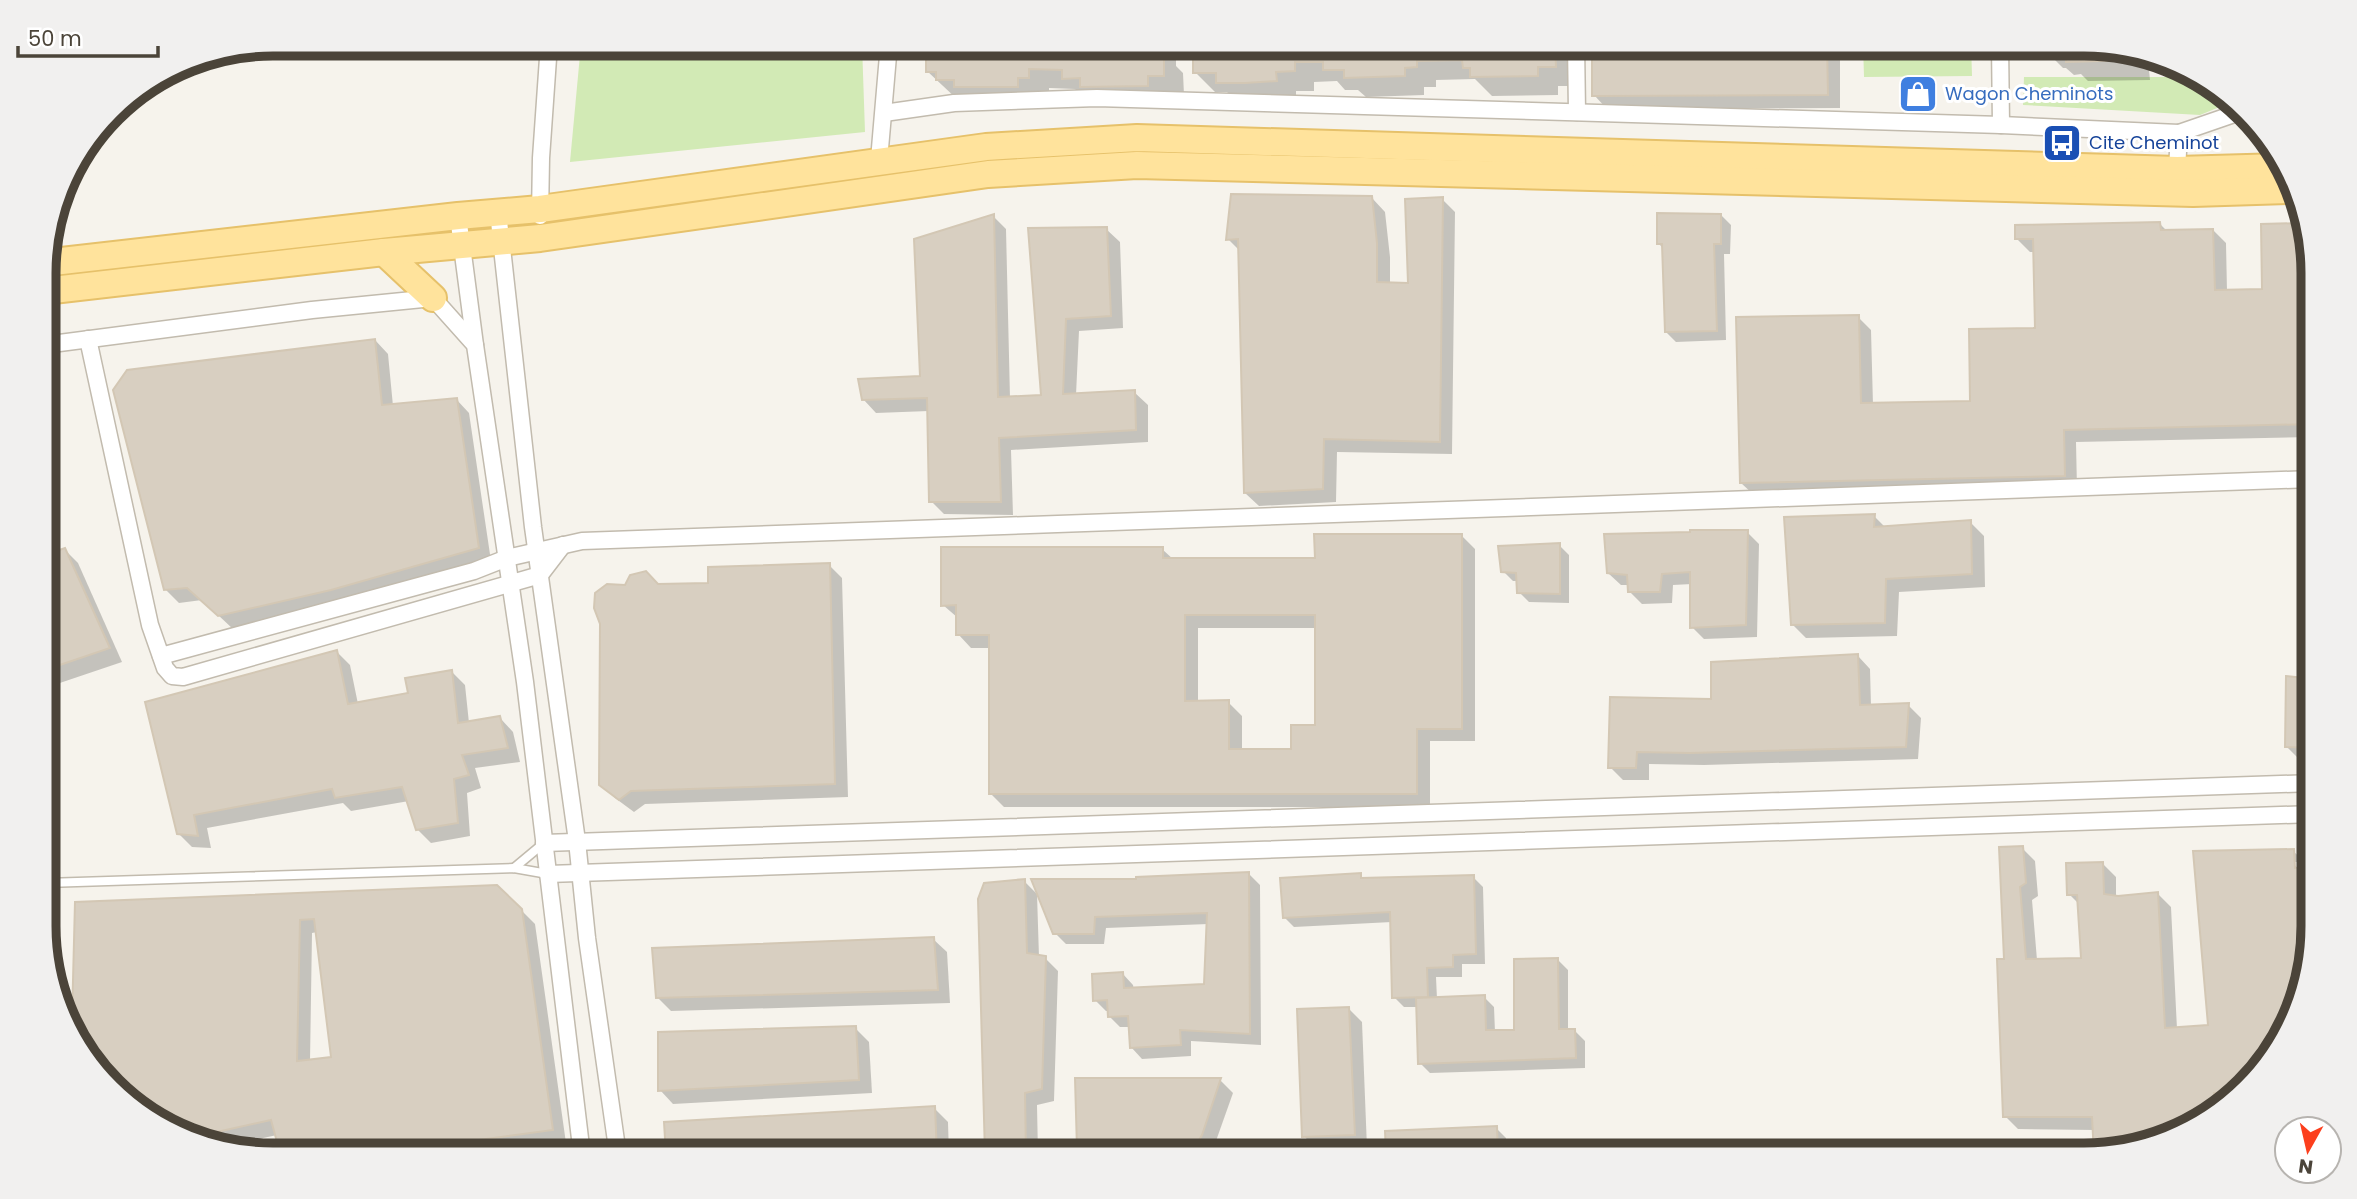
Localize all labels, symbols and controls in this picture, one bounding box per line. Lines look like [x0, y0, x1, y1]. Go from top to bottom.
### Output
scale bar [18, 14, 158, 58]
text: 50 m [28, 24, 82, 53]
shop icon: Wagon Cheminots [1897, 73, 1939, 115]
place label: Wagon Cheminots [1945, 81, 2113, 106]
bus stop icon: Cite Cheminot [2041, 122, 2083, 164]
place label: Cite Cheminot [2089, 130, 2219, 155]
north arrow [2273, 1115, 2343, 1185]
text: N [2297, 1152, 2315, 1181]

